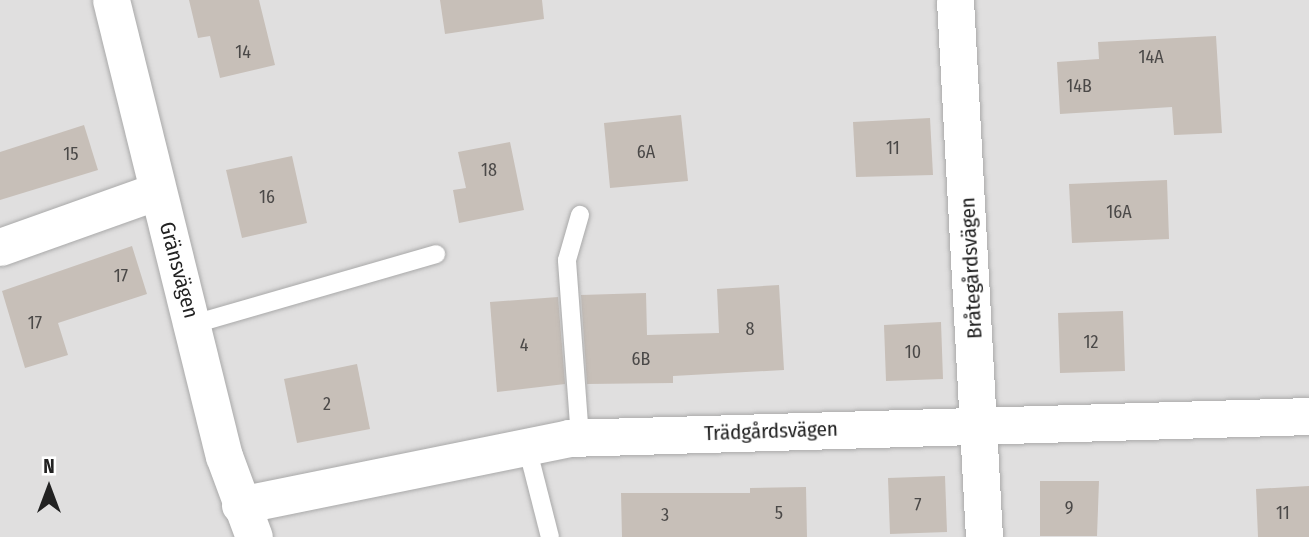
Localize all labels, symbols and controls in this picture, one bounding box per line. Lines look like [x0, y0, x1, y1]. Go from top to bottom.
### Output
house number: 14 [235, 41, 251, 63]
house number: 14A [1138, 46, 1164, 68]
house number: 14B [1066, 75, 1092, 97]
house number: 11 [886, 137, 900, 159]
house number: 6A [637, 141, 655, 163]
house number: 15 [63, 143, 79, 165]
house number: 18 [481, 159, 497, 181]
house number: 16 [259, 186, 275, 208]
street label: Bråtegårdsvägen [955, 196, 987, 340]
house number: 16A [1106, 201, 1132, 223]
street label: Gränsvägen [154, 219, 204, 321]
house number: 17 [114, 265, 128, 287]
house number: 17 [28, 312, 42, 334]
house number: 8 [746, 318, 754, 340]
house number: 12 [1084, 331, 1098, 353]
house number: 4 [520, 334, 528, 356]
house number: 10 [905, 341, 921, 363]
house number: 6B [632, 348, 650, 370]
house number: 2 [323, 393, 331, 415]
street label: Trädgårdsvägen [704, 416, 838, 446]
north arrow [14, 453, 84, 523]
text: N [43, 455, 55, 478]
house number: 7 [914, 494, 922, 516]
house number: 9 [1065, 497, 1073, 519]
house number: 5 [775, 502, 783, 524]
house number: 11 [1276, 502, 1290, 524]
house number: 3 [661, 504, 669, 526]

